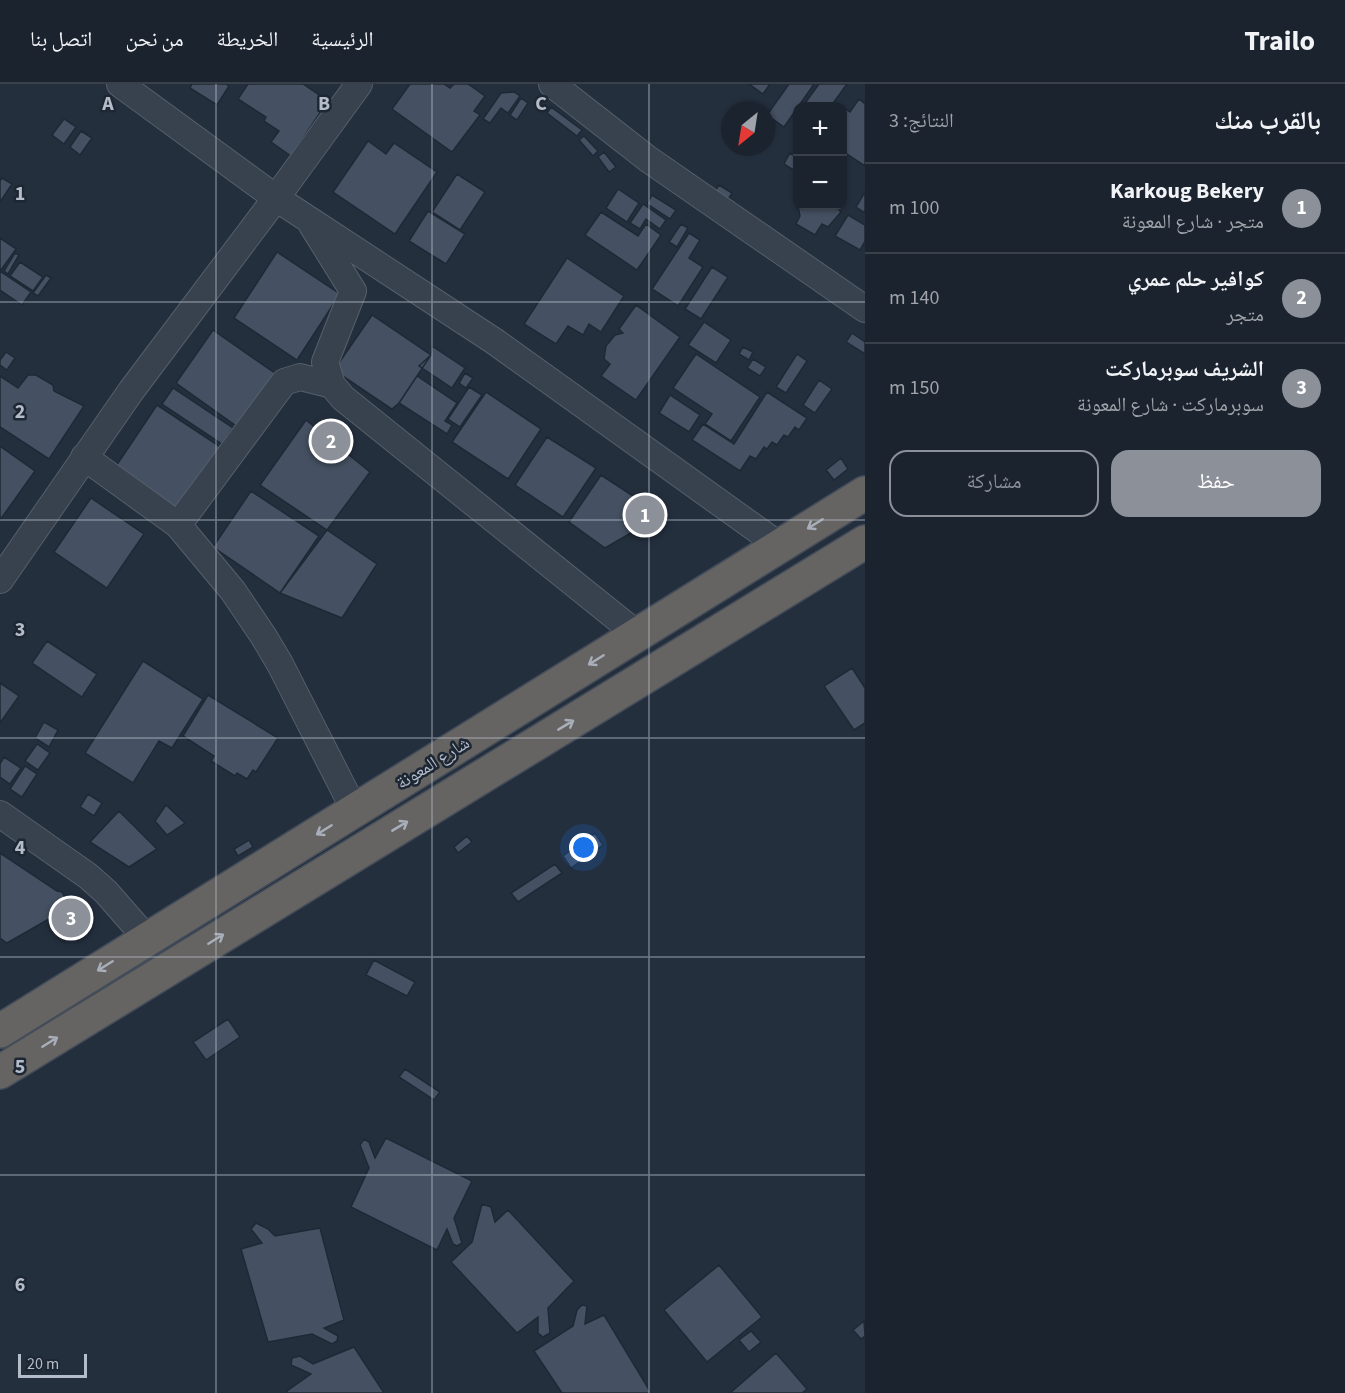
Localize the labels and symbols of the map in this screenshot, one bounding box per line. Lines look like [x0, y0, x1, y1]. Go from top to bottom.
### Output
text: A [101, 90, 114, 118]
text: B [318, 90, 330, 118]
text: C [535, 90, 547, 118]
north arrow [721, 102, 775, 156]
text: 1 [15, 180, 25, 208]
text: 2 [15, 398, 25, 426]
pin: 2 [312, 418, 350, 464]
pin: 1 [626, 492, 664, 538]
one-way arrow [807, 517, 824, 530]
text: 3 [15, 616, 25, 644]
one-way arrow [588, 654, 605, 666]
one-way arrow [557, 718, 574, 730]
street label: شارع المعونة [391, 731, 475, 795]
one-way arrow [391, 820, 408, 832]
one-way arrow [316, 825, 333, 837]
your location [569, 833, 598, 862]
text: 4 [15, 834, 26, 862]
pin: 3 [52, 896, 90, 940]
one-way arrow [207, 933, 224, 945]
one-way arrow [97, 961, 114, 973]
one-way arrow [41, 1035, 58, 1047]
text: 5 [15, 1053, 25, 1081]
text: 6 [15, 1271, 25, 1299]
scale bar [18, 1351, 87, 1378]

